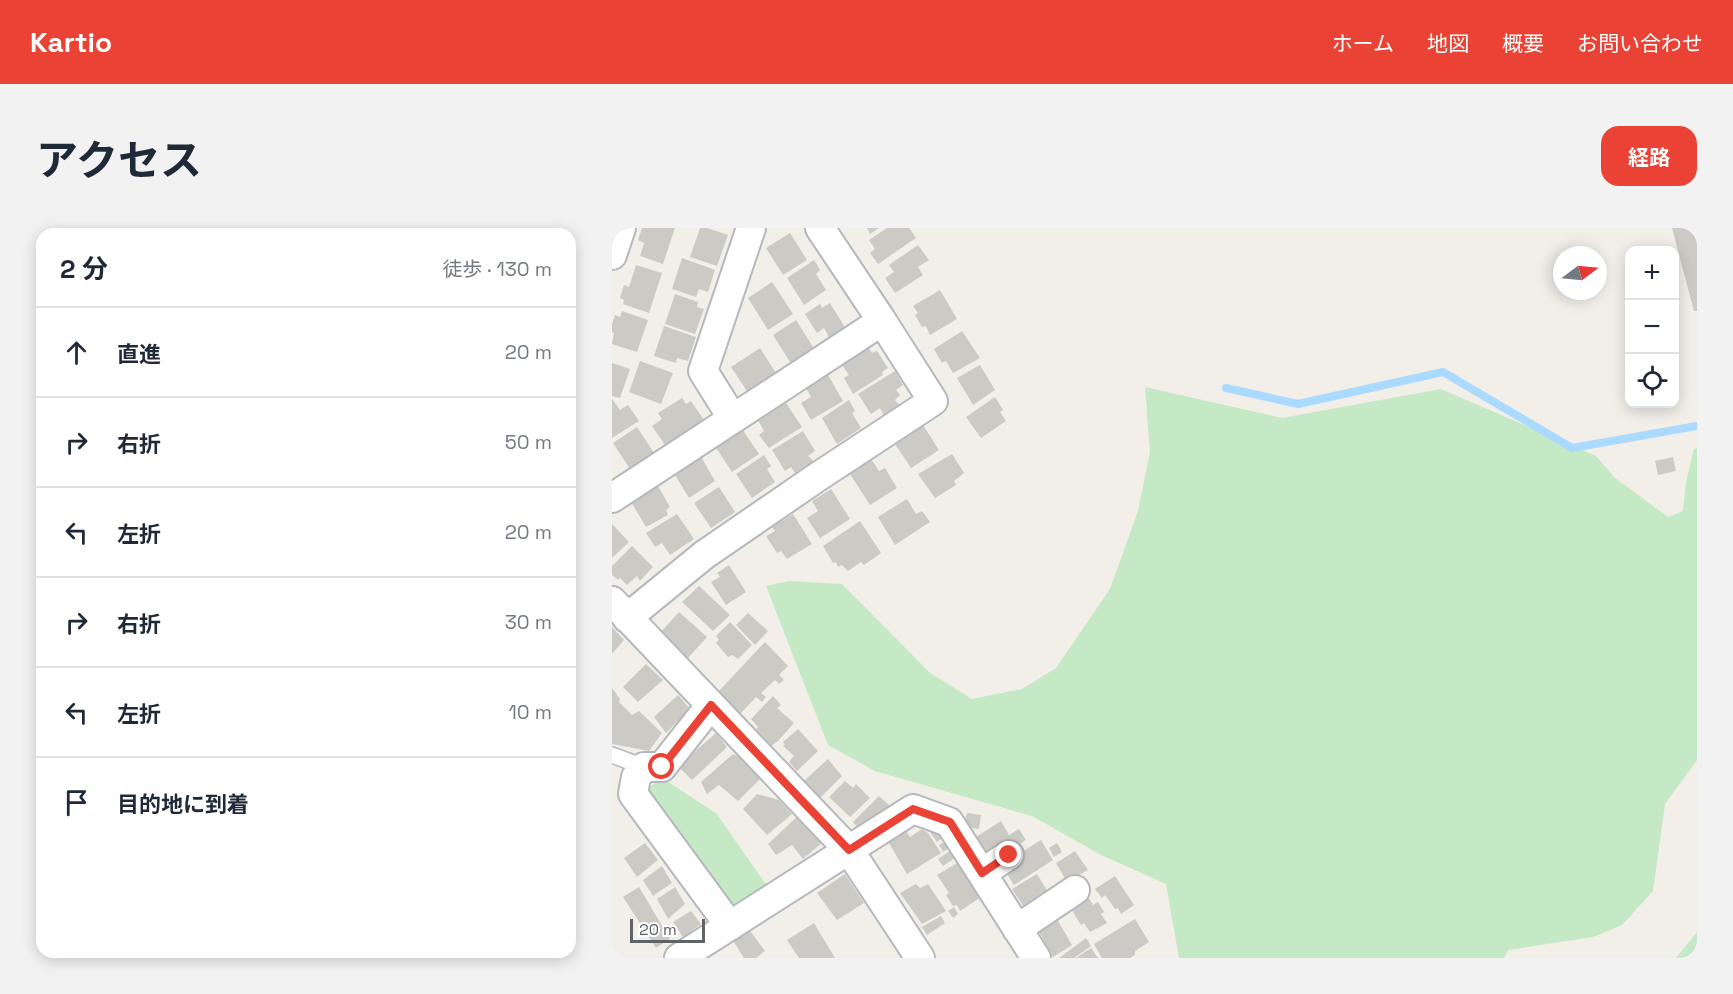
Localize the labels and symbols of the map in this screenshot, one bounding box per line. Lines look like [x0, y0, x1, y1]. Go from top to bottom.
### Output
north arrow [1553, 246, 1607, 300]
route start [648, 753, 674, 779]
route end [995, 841, 1021, 867]
scale bar [630, 916, 705, 944]

